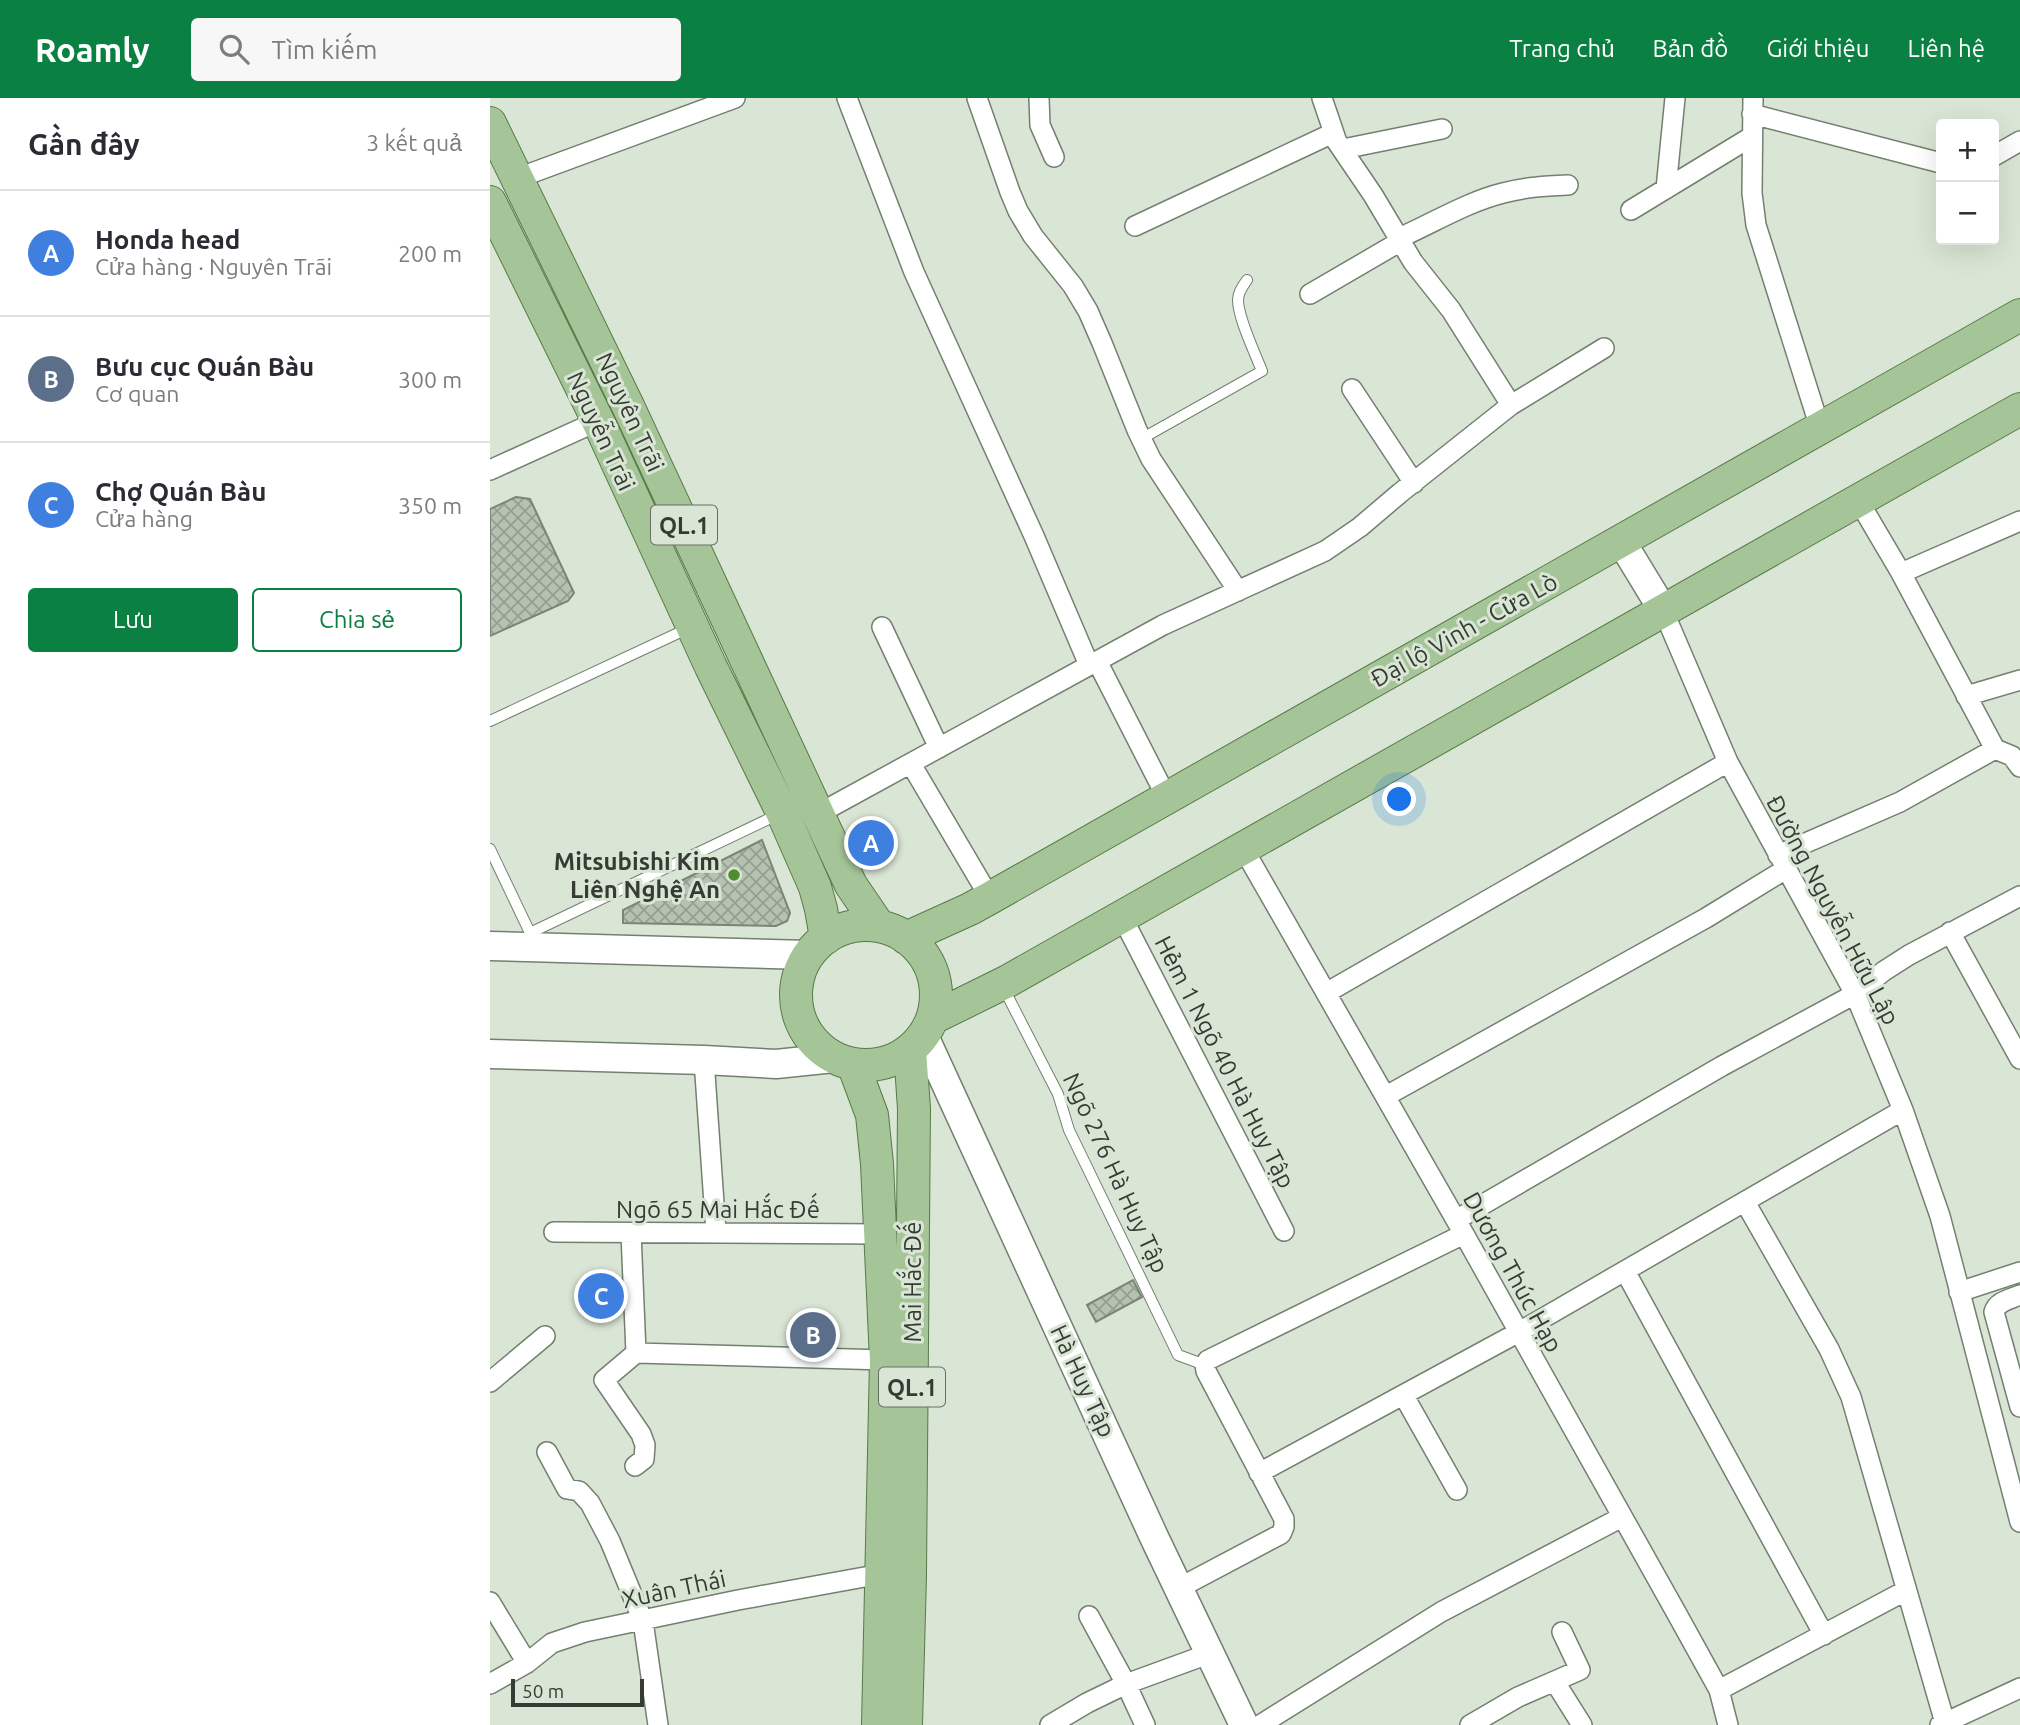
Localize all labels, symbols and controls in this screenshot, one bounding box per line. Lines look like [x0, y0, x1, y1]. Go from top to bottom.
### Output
search box [191, 18, 681, 81]
icon: search [215, 30, 253, 68]
text: Roamly [35, 31, 149, 68]
text: Tìm kiếm [271, 35, 377, 64]
text: Trang chủ [1509, 35, 1615, 62]
text: Bản đồ [1653, 35, 1728, 62]
text: Giới thiệu [1766, 35, 1870, 62]
text: Liên hệ [1908, 35, 1985, 62]
map controls [1936, 119, 1999, 245]
button: + [1936, 119, 1999, 182]
text: Gần đây [28, 127, 140, 161]
text: 3 kết quả [366, 130, 462, 155]
button: − [1936, 182, 1999, 245]
text: Honda head [95, 225, 240, 254]
text: A [43, 241, 59, 266]
text: 200 m [398, 241, 462, 266]
text: Cửa hàng · Nguyên Trãi [95, 254, 332, 279]
street label: Nguyên Trãi [591, 348, 669, 476]
text: Bưu cục Quán Bàu [95, 352, 314, 381]
street label: Nguyễn Trãi [562, 366, 643, 495]
text: B [43, 367, 59, 392]
text: 300 m [398, 367, 462, 392]
text: Cơ quan [95, 381, 179, 406]
text: Chợ Quán Bàu [95, 477, 266, 506]
text: C [44, 493, 58, 518]
text: 350 m [398, 493, 462, 518]
text: Cửa hàng [95, 506, 193, 531]
road number: QL.1 [651, 506, 717, 544]
street label: Đại lộ Vinh - Cửa Lò [1366, 568, 1562, 692]
button: Lưu [28, 588, 238, 652]
button: Chia sẻ [252, 588, 462, 652]
your location [1382, 782, 1416, 816]
street label: Đường Nguyễn Hữu Lập [1761, 789, 1908, 1029]
pin: A [848, 817, 894, 869]
place label: Mitsubishi Kim Liên Nghệ An [554, 848, 720, 903]
marker: Mitsubishi Kim Liên Nghệ An [726, 867, 742, 883]
street label: Hẻm 1 Ngõ 40 Hà Huy Tập [1150, 932, 1300, 1192]
street label: Ngõ 276 Hà Huy Tập [1058, 1069, 1174, 1277]
street label: Dương Thúc Hạp [1458, 1187, 1568, 1357]
street label: Ngõ 65 Mai Hắc Đế [616, 1192, 820, 1223]
street label: Mai Hắc Đế [895, 1222, 926, 1342]
pin: C [578, 1270, 624, 1322]
pin: B [790, 1309, 836, 1361]
street label: Hà Huy Tập [1045, 1321, 1121, 1441]
road number: QL.1 [879, 1368, 945, 1406]
street label: Xuân Thái [620, 1565, 728, 1613]
scale bar [511, 1676, 644, 1708]
text: 50 m [522, 1680, 564, 1702]

